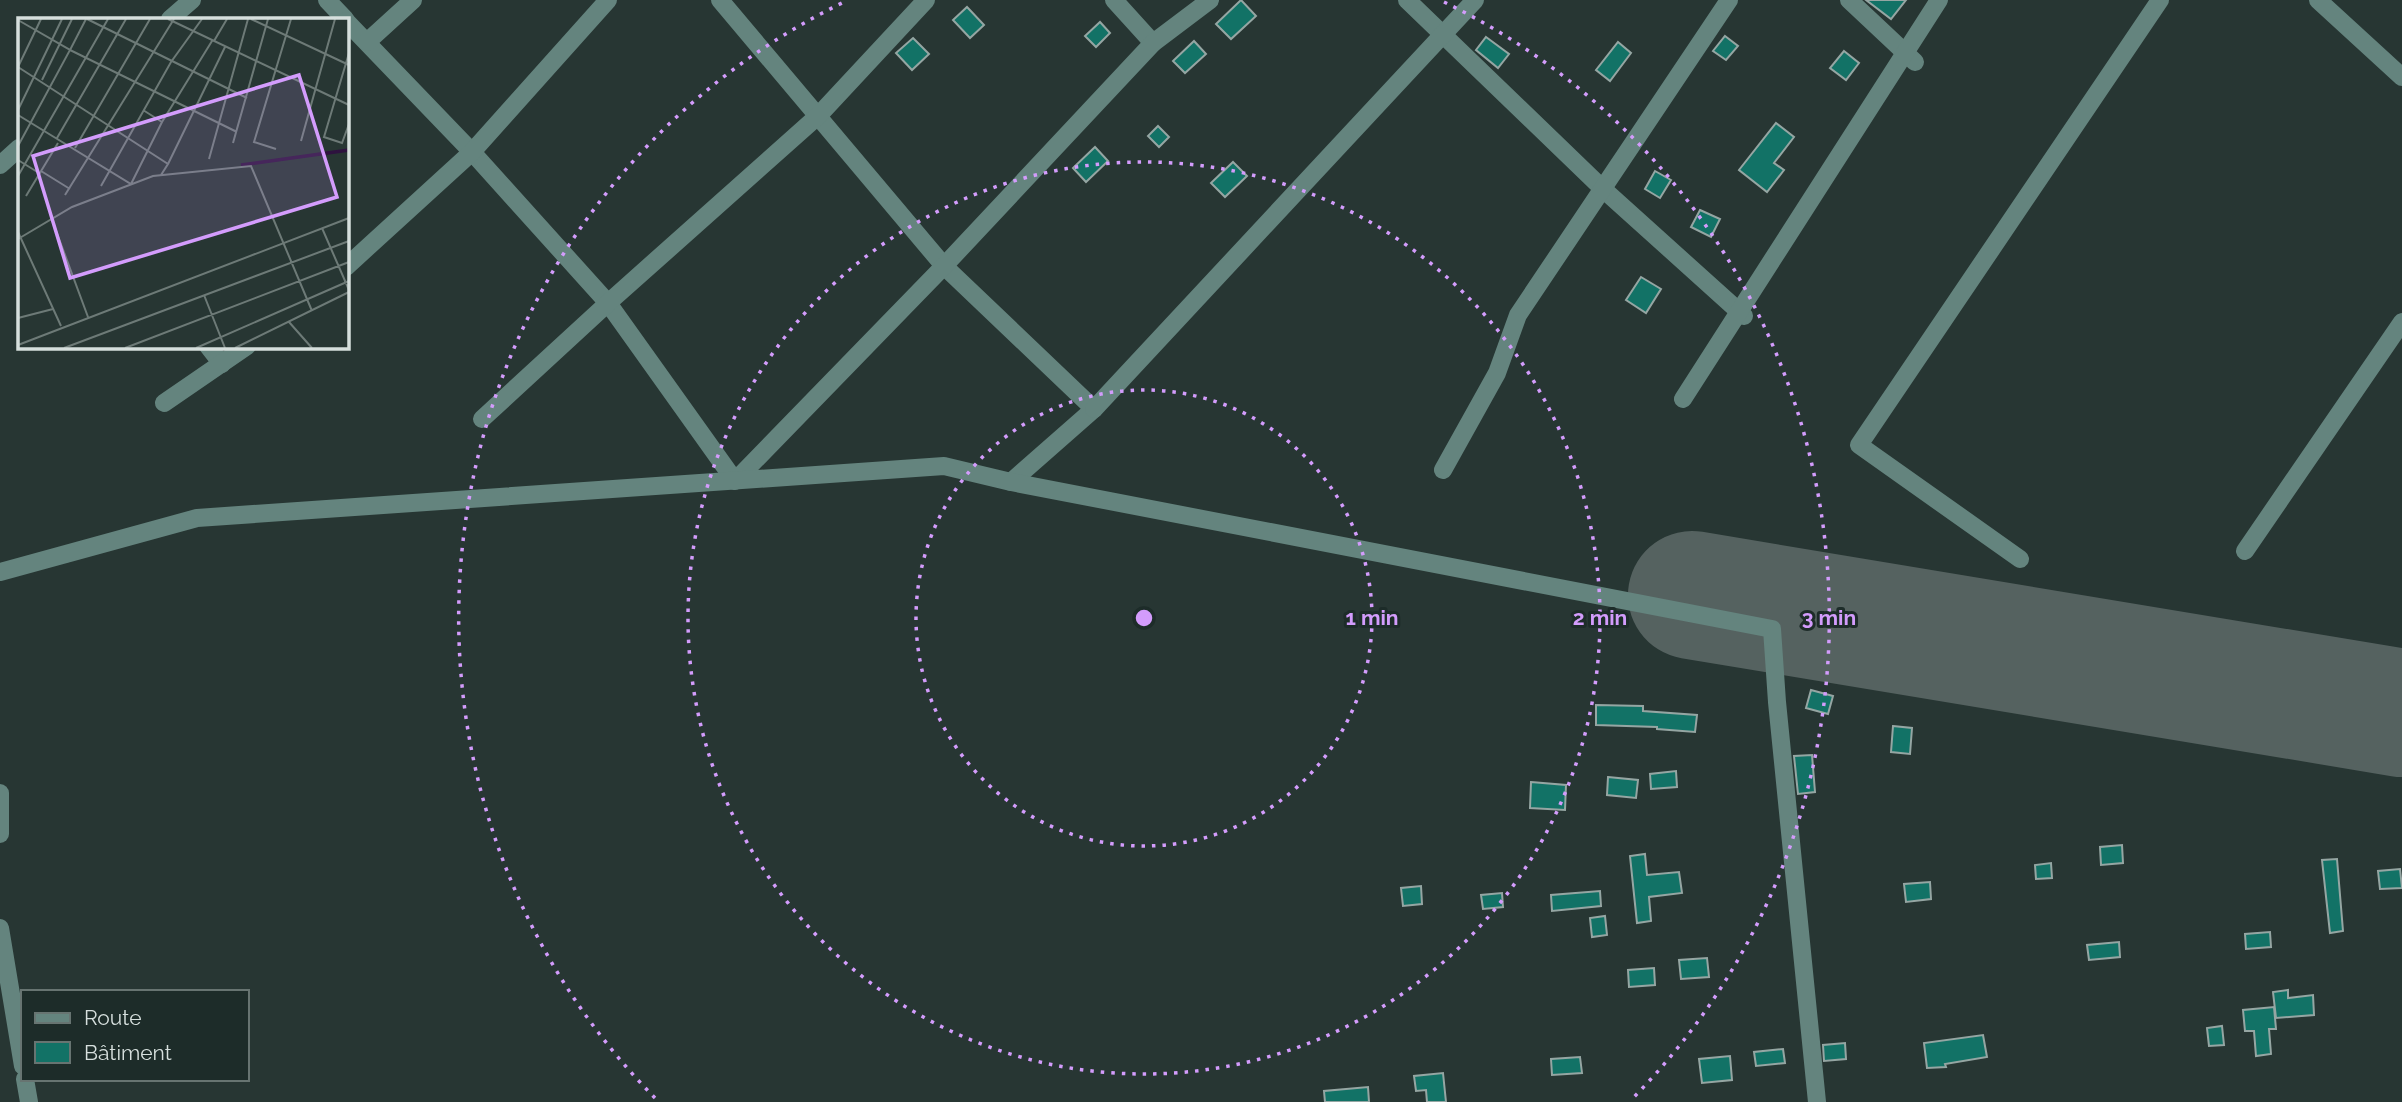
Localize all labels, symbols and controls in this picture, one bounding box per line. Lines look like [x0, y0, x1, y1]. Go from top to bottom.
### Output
inset map [18, 18, 348, 348]
text: 1 min [1345, 605, 1399, 630]
text: 2 min [1573, 605, 1627, 630]
text: 3 min [1802, 605, 1856, 630]
centre of rings [1132, 606, 1156, 630]
legend [21, 990, 248, 1081]
text: Route [84, 1005, 142, 1030]
text: Bâtiment [84, 1040, 172, 1065]

